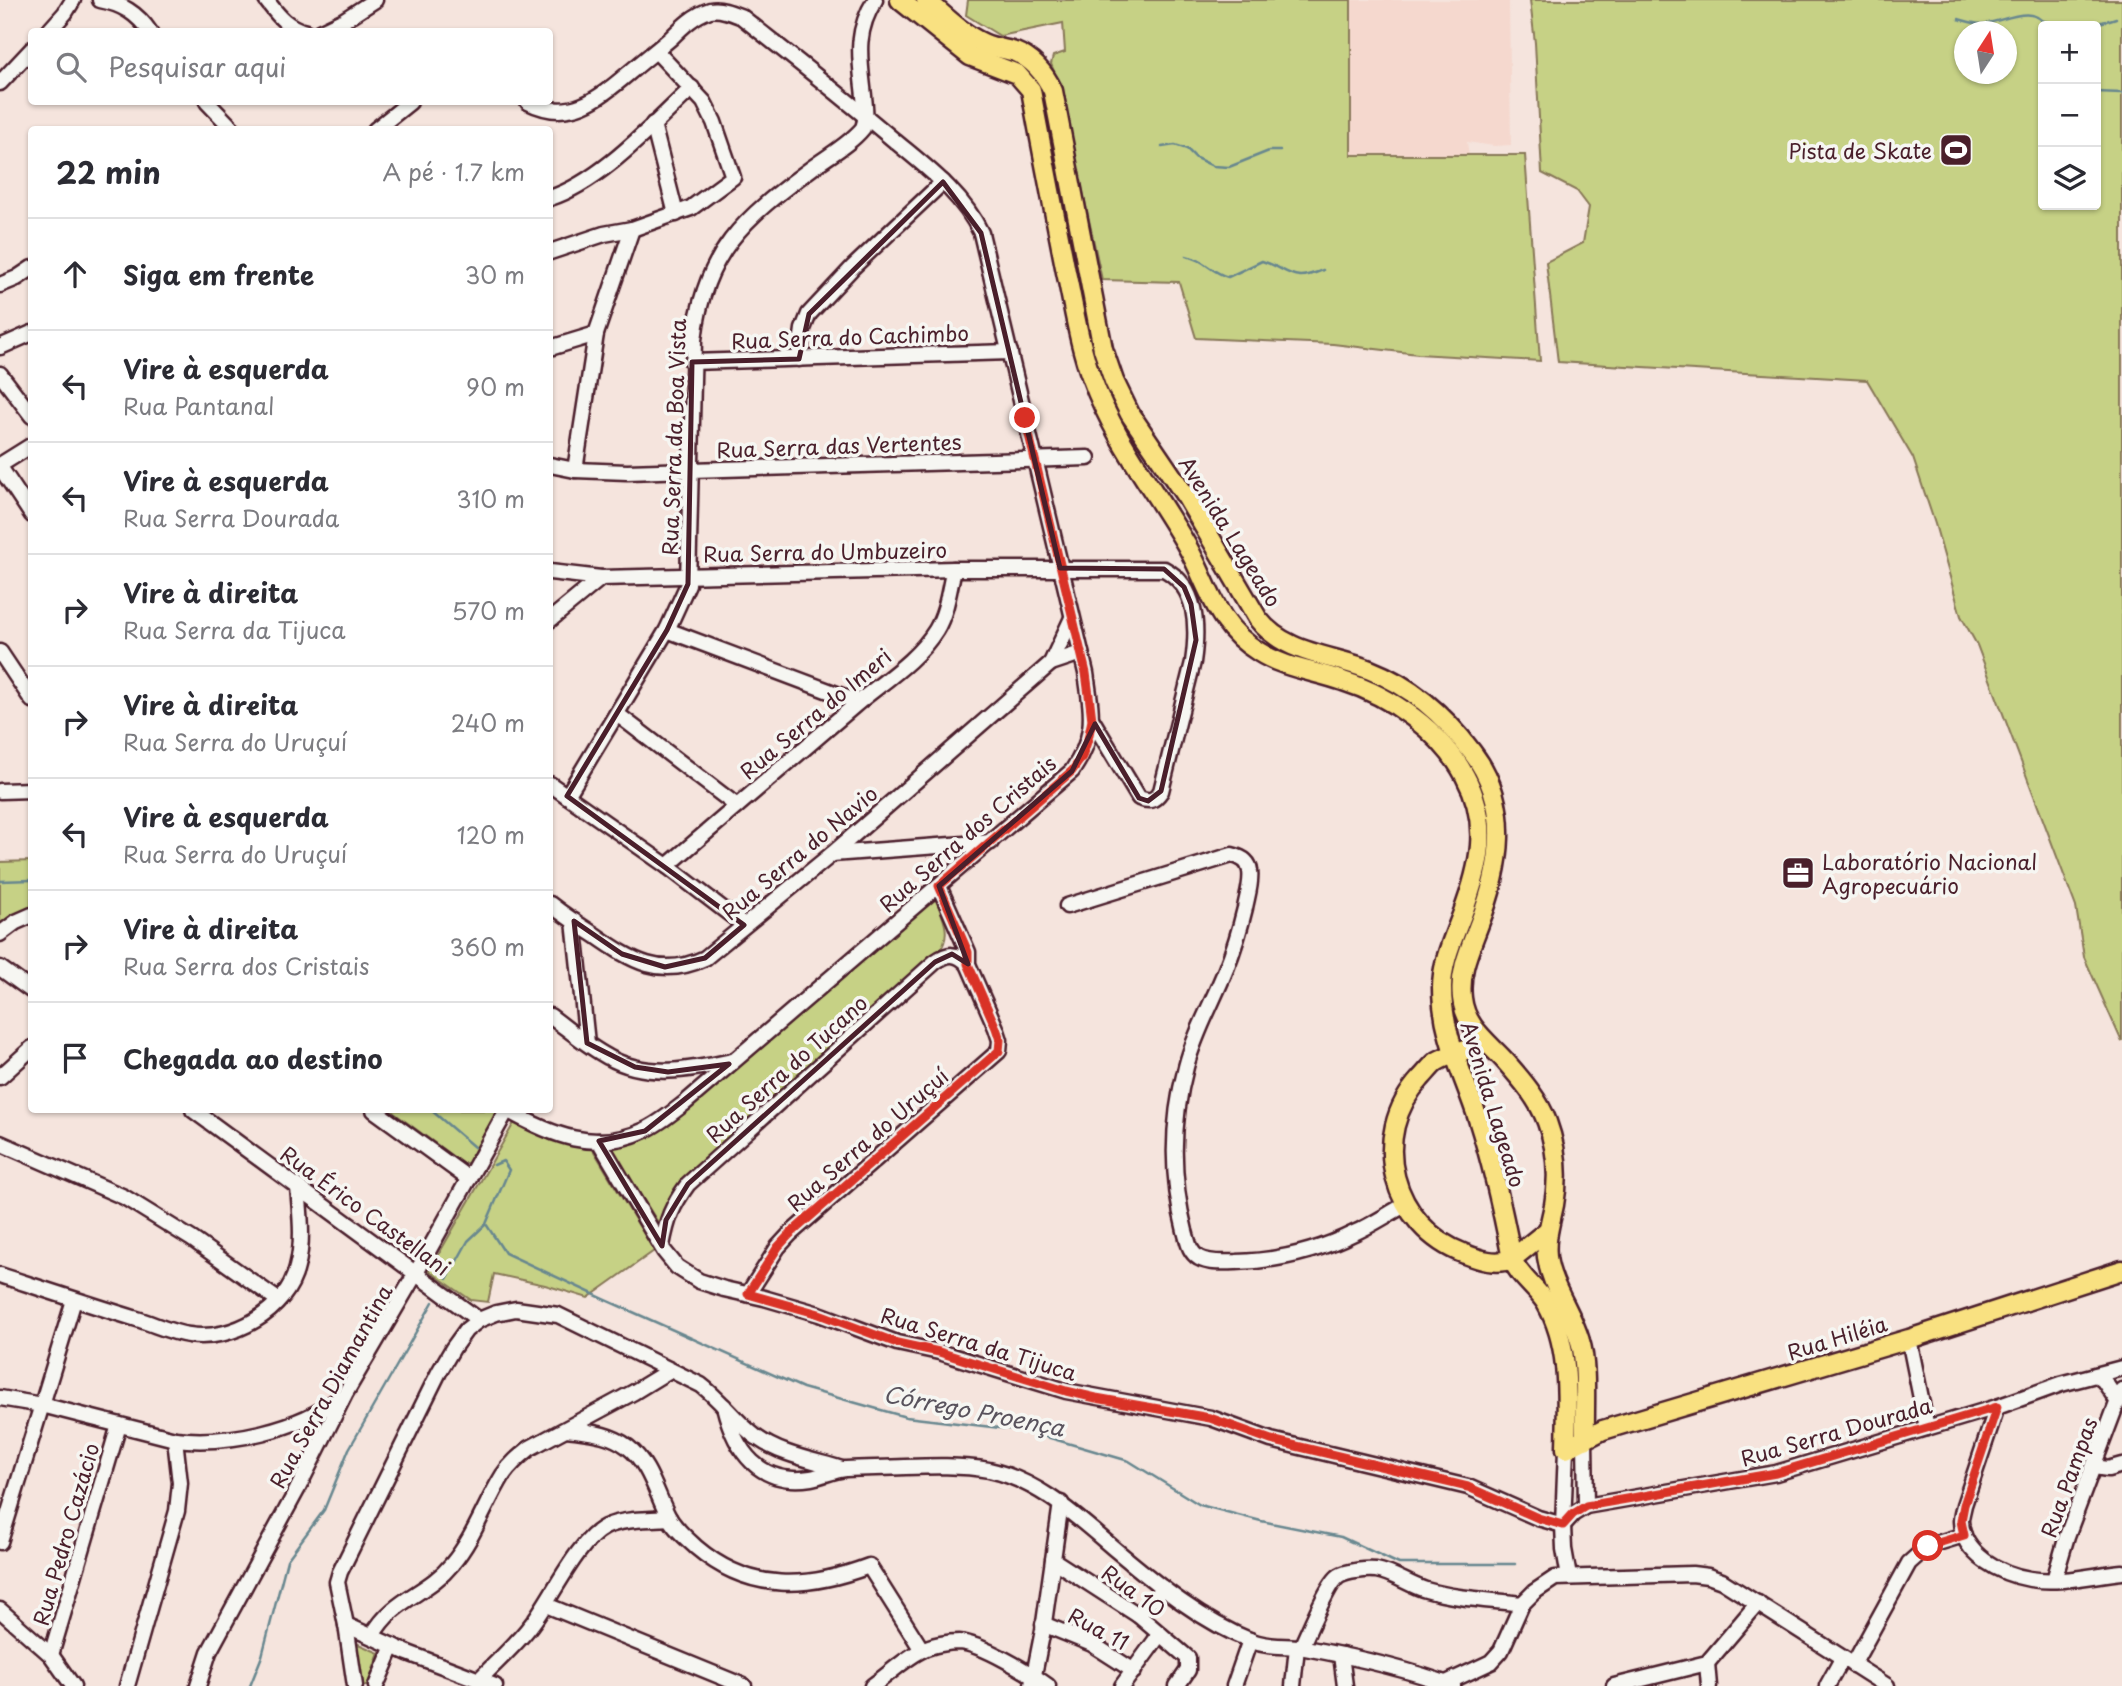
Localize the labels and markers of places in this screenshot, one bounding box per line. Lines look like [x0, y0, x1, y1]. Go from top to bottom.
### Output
sports icon: Pista de Skate [1937, 131, 1975, 169]
place label: Pista de Skate [1788, 134, 1932, 166]
place label: Laboratório Nacional Agropecuário [1822, 845, 2037, 901]
office icon: Laboratório Nacional Agropecuário [1779, 854, 1817, 892]

